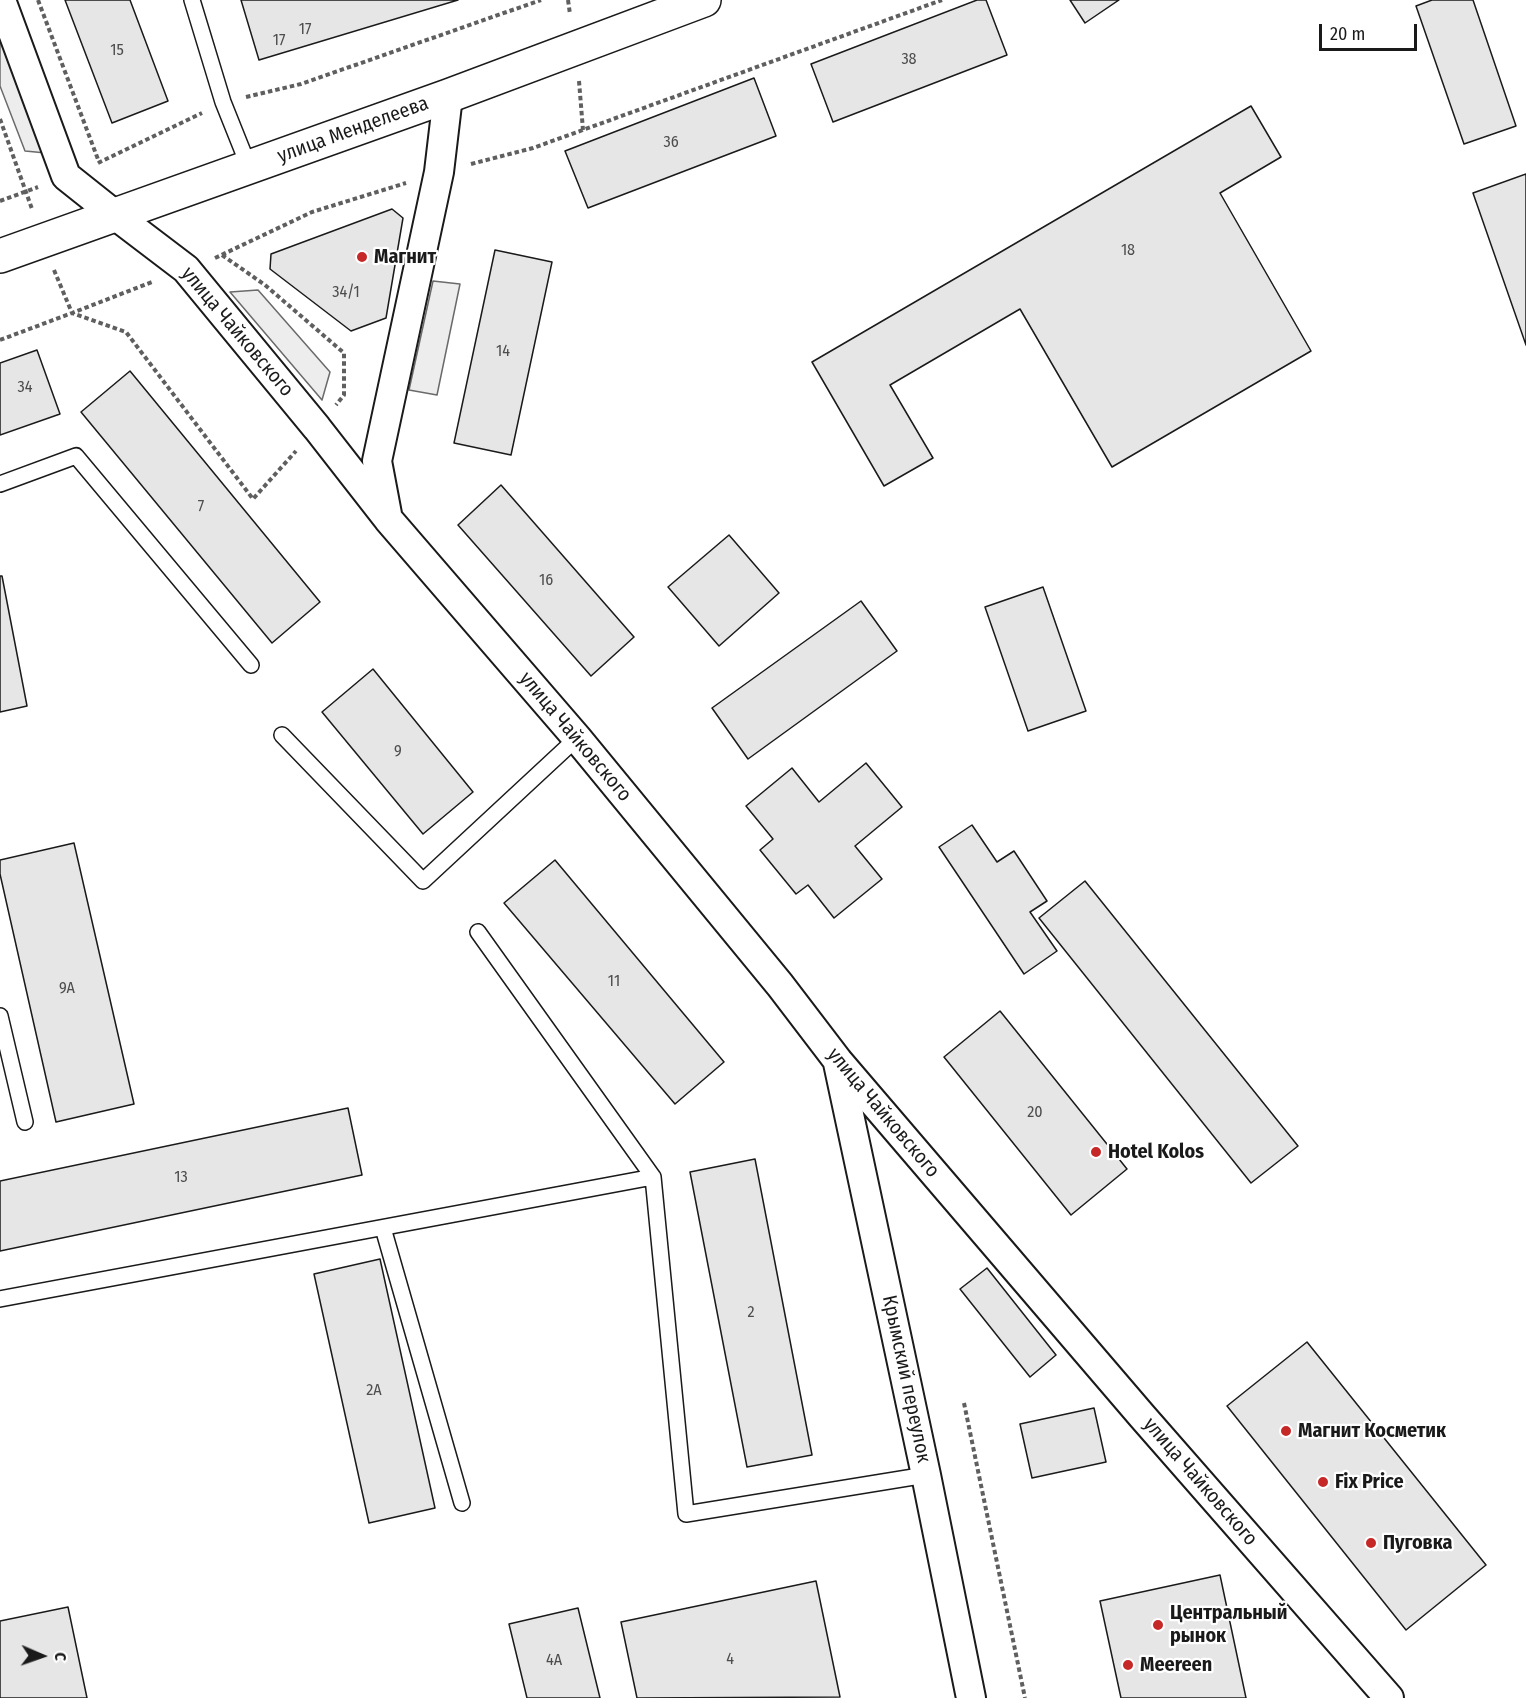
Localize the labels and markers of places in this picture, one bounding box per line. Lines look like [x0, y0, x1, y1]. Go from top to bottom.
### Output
place label: Магнит [374, 245, 436, 269]
marker: Магнит [355, 250, 369, 264]
place label: Hotel Kolos [1108, 1140, 1204, 1164]
marker: Hotel Kolos [1089, 1145, 1103, 1159]
place label: Магнит Косметик [1298, 1419, 1446, 1443]
marker: Магнит Косметик [1279, 1424, 1293, 1438]
place label: Fix Price [1335, 1470, 1404, 1494]
marker: Fix Price [1316, 1475, 1330, 1489]
place label: Пуговка [1383, 1531, 1452, 1555]
marker: Пуговка [1364, 1536, 1378, 1550]
place label: Центральный рынок [1170, 1601, 1287, 1648]
marker: Центральный рынок [1151, 1618, 1165, 1632]
place label: Meereen [1140, 1653, 1212, 1677]
marker: Meereen [1121, 1658, 1135, 1672]

